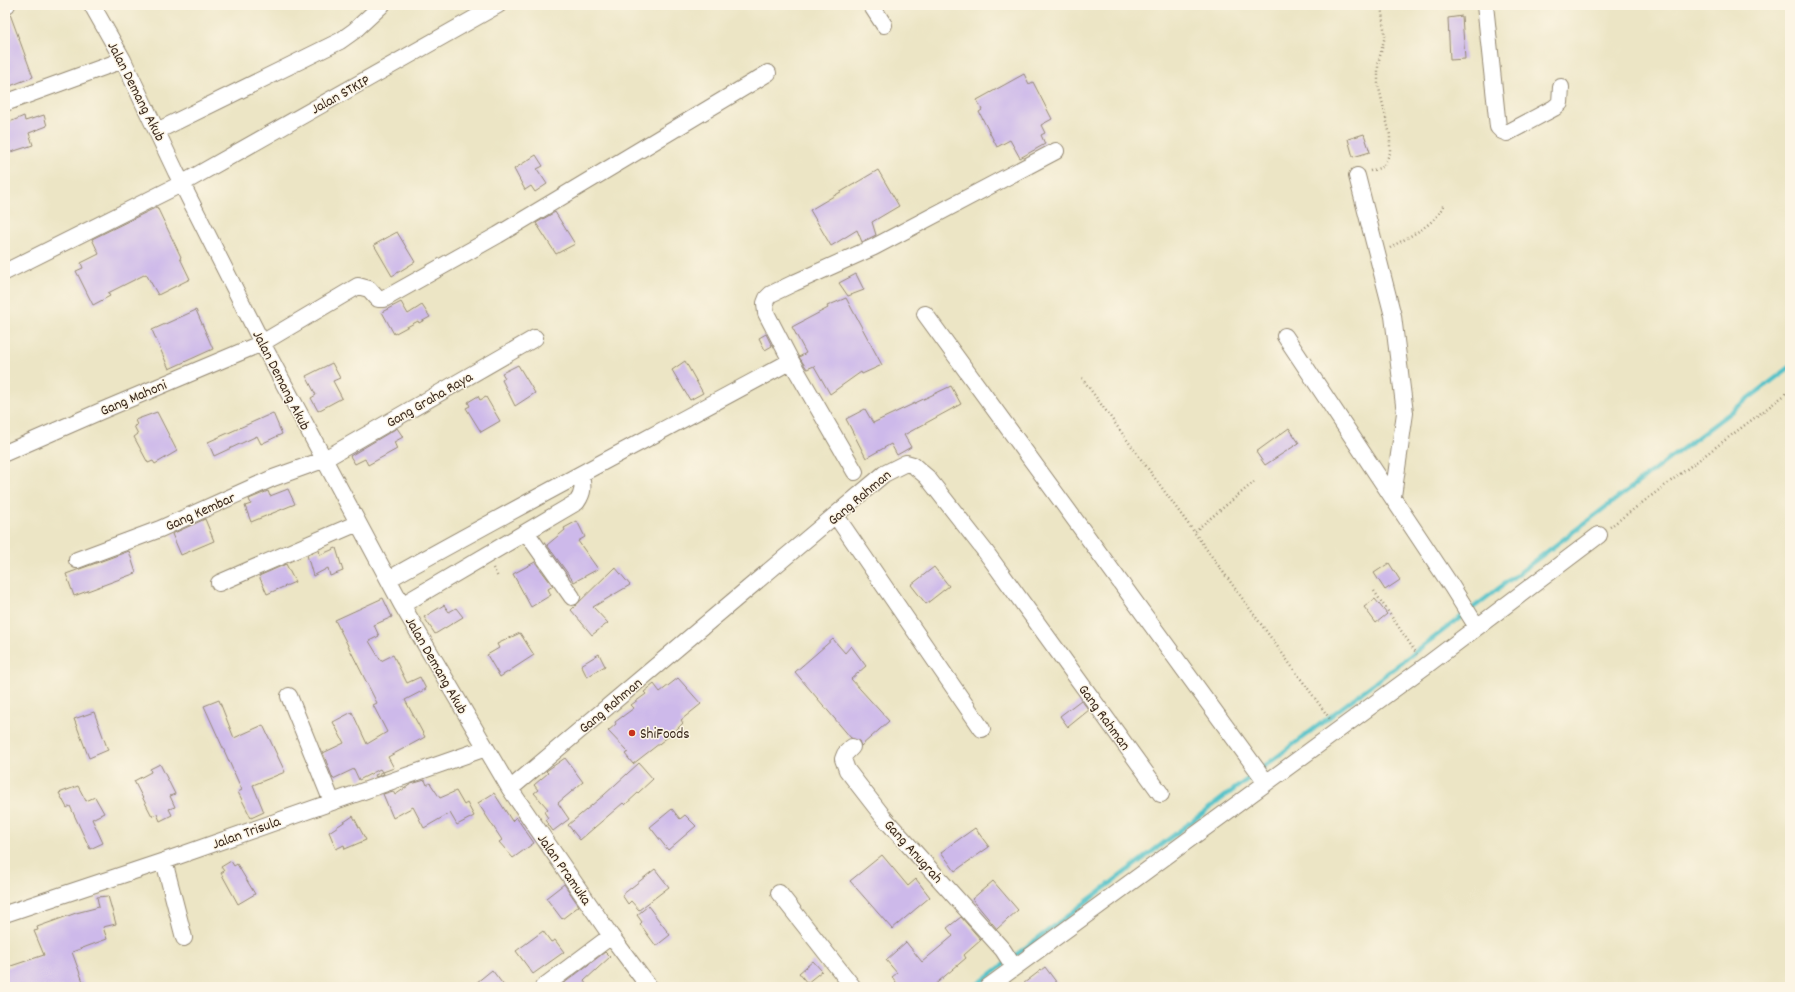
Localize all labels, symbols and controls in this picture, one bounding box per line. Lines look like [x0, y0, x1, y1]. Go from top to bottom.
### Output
street label: Jalan Demang Akub [101, 38, 170, 146]
street label: Jalan STKIP [307, 70, 375, 121]
street label: Jalan Demang Akub [246, 327, 315, 435]
street label: Gang Graha Raya [383, 367, 478, 434]
street label: Gang Mahoni [97, 375, 171, 423]
street label: Gang Rahman [824, 465, 897, 532]
street label: Gang Kembar [162, 487, 240, 538]
street label: Jalan Demang Akub [398, 613, 472, 719]
street label: Gang Rahman [575, 673, 648, 740]
street label: Gang Rahman [1072, 681, 1135, 756]
place label: ShiFoods [640, 724, 690, 746]
marker: ShiFoods [627, 728, 637, 738]
street label: Jalan Trisula [209, 811, 285, 856]
street label: Gang Anugrah [878, 816, 947, 889]
street label: Jalan Pramuka [531, 830, 597, 911]

